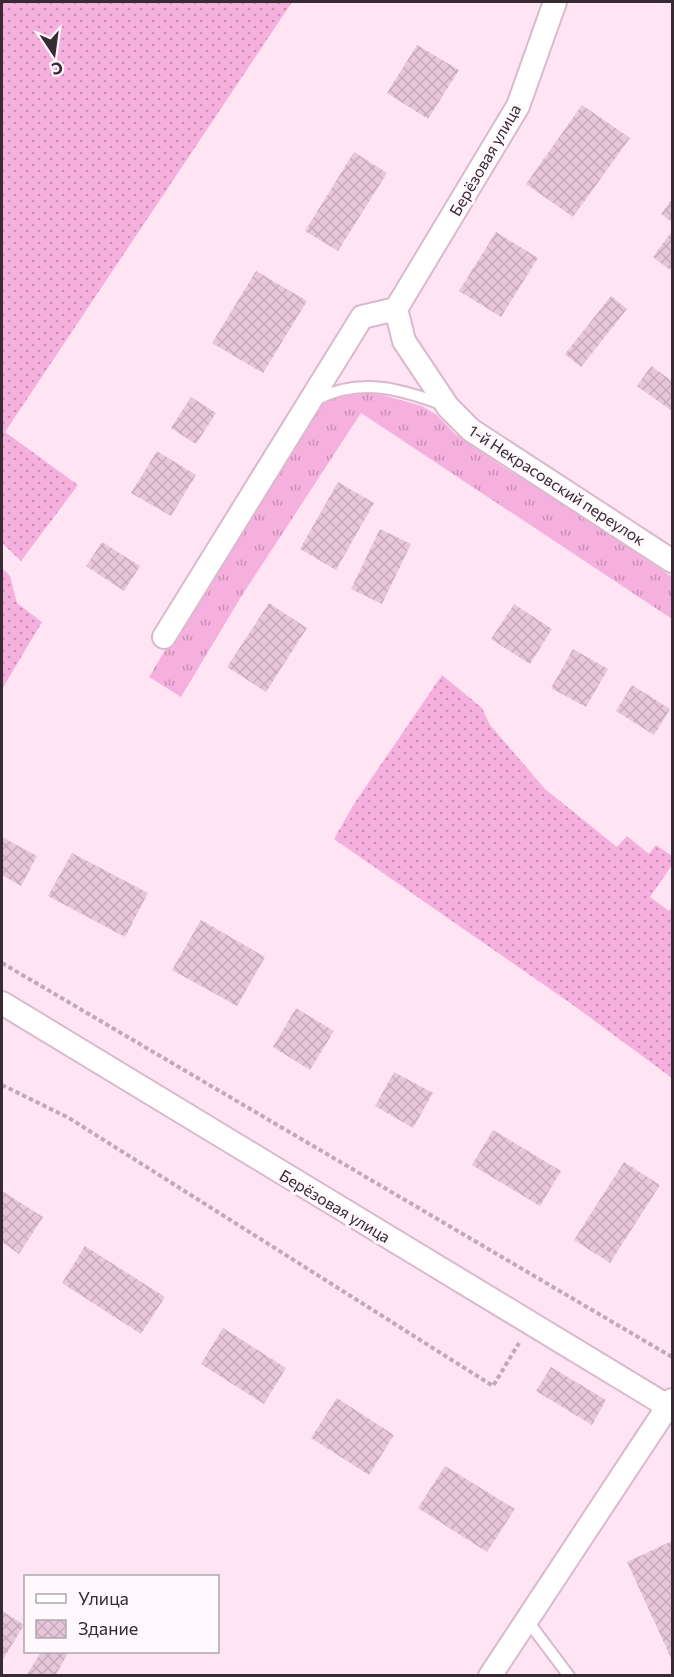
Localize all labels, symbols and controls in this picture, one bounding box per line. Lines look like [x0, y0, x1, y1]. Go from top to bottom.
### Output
north arrow [24, 24, 84, 84]
text: С [50, 59, 65, 80]
street label: Берёзовая улица [445, 101, 524, 219]
street label: 1-й Некрасовский переулок [465, 420, 649, 549]
street label: Берёзовая улица [277, 1165, 394, 1246]
legend [24, 1575, 219, 1653]
text: Улица [78, 1587, 129, 1609]
text: Здание [78, 1617, 138, 1639]

